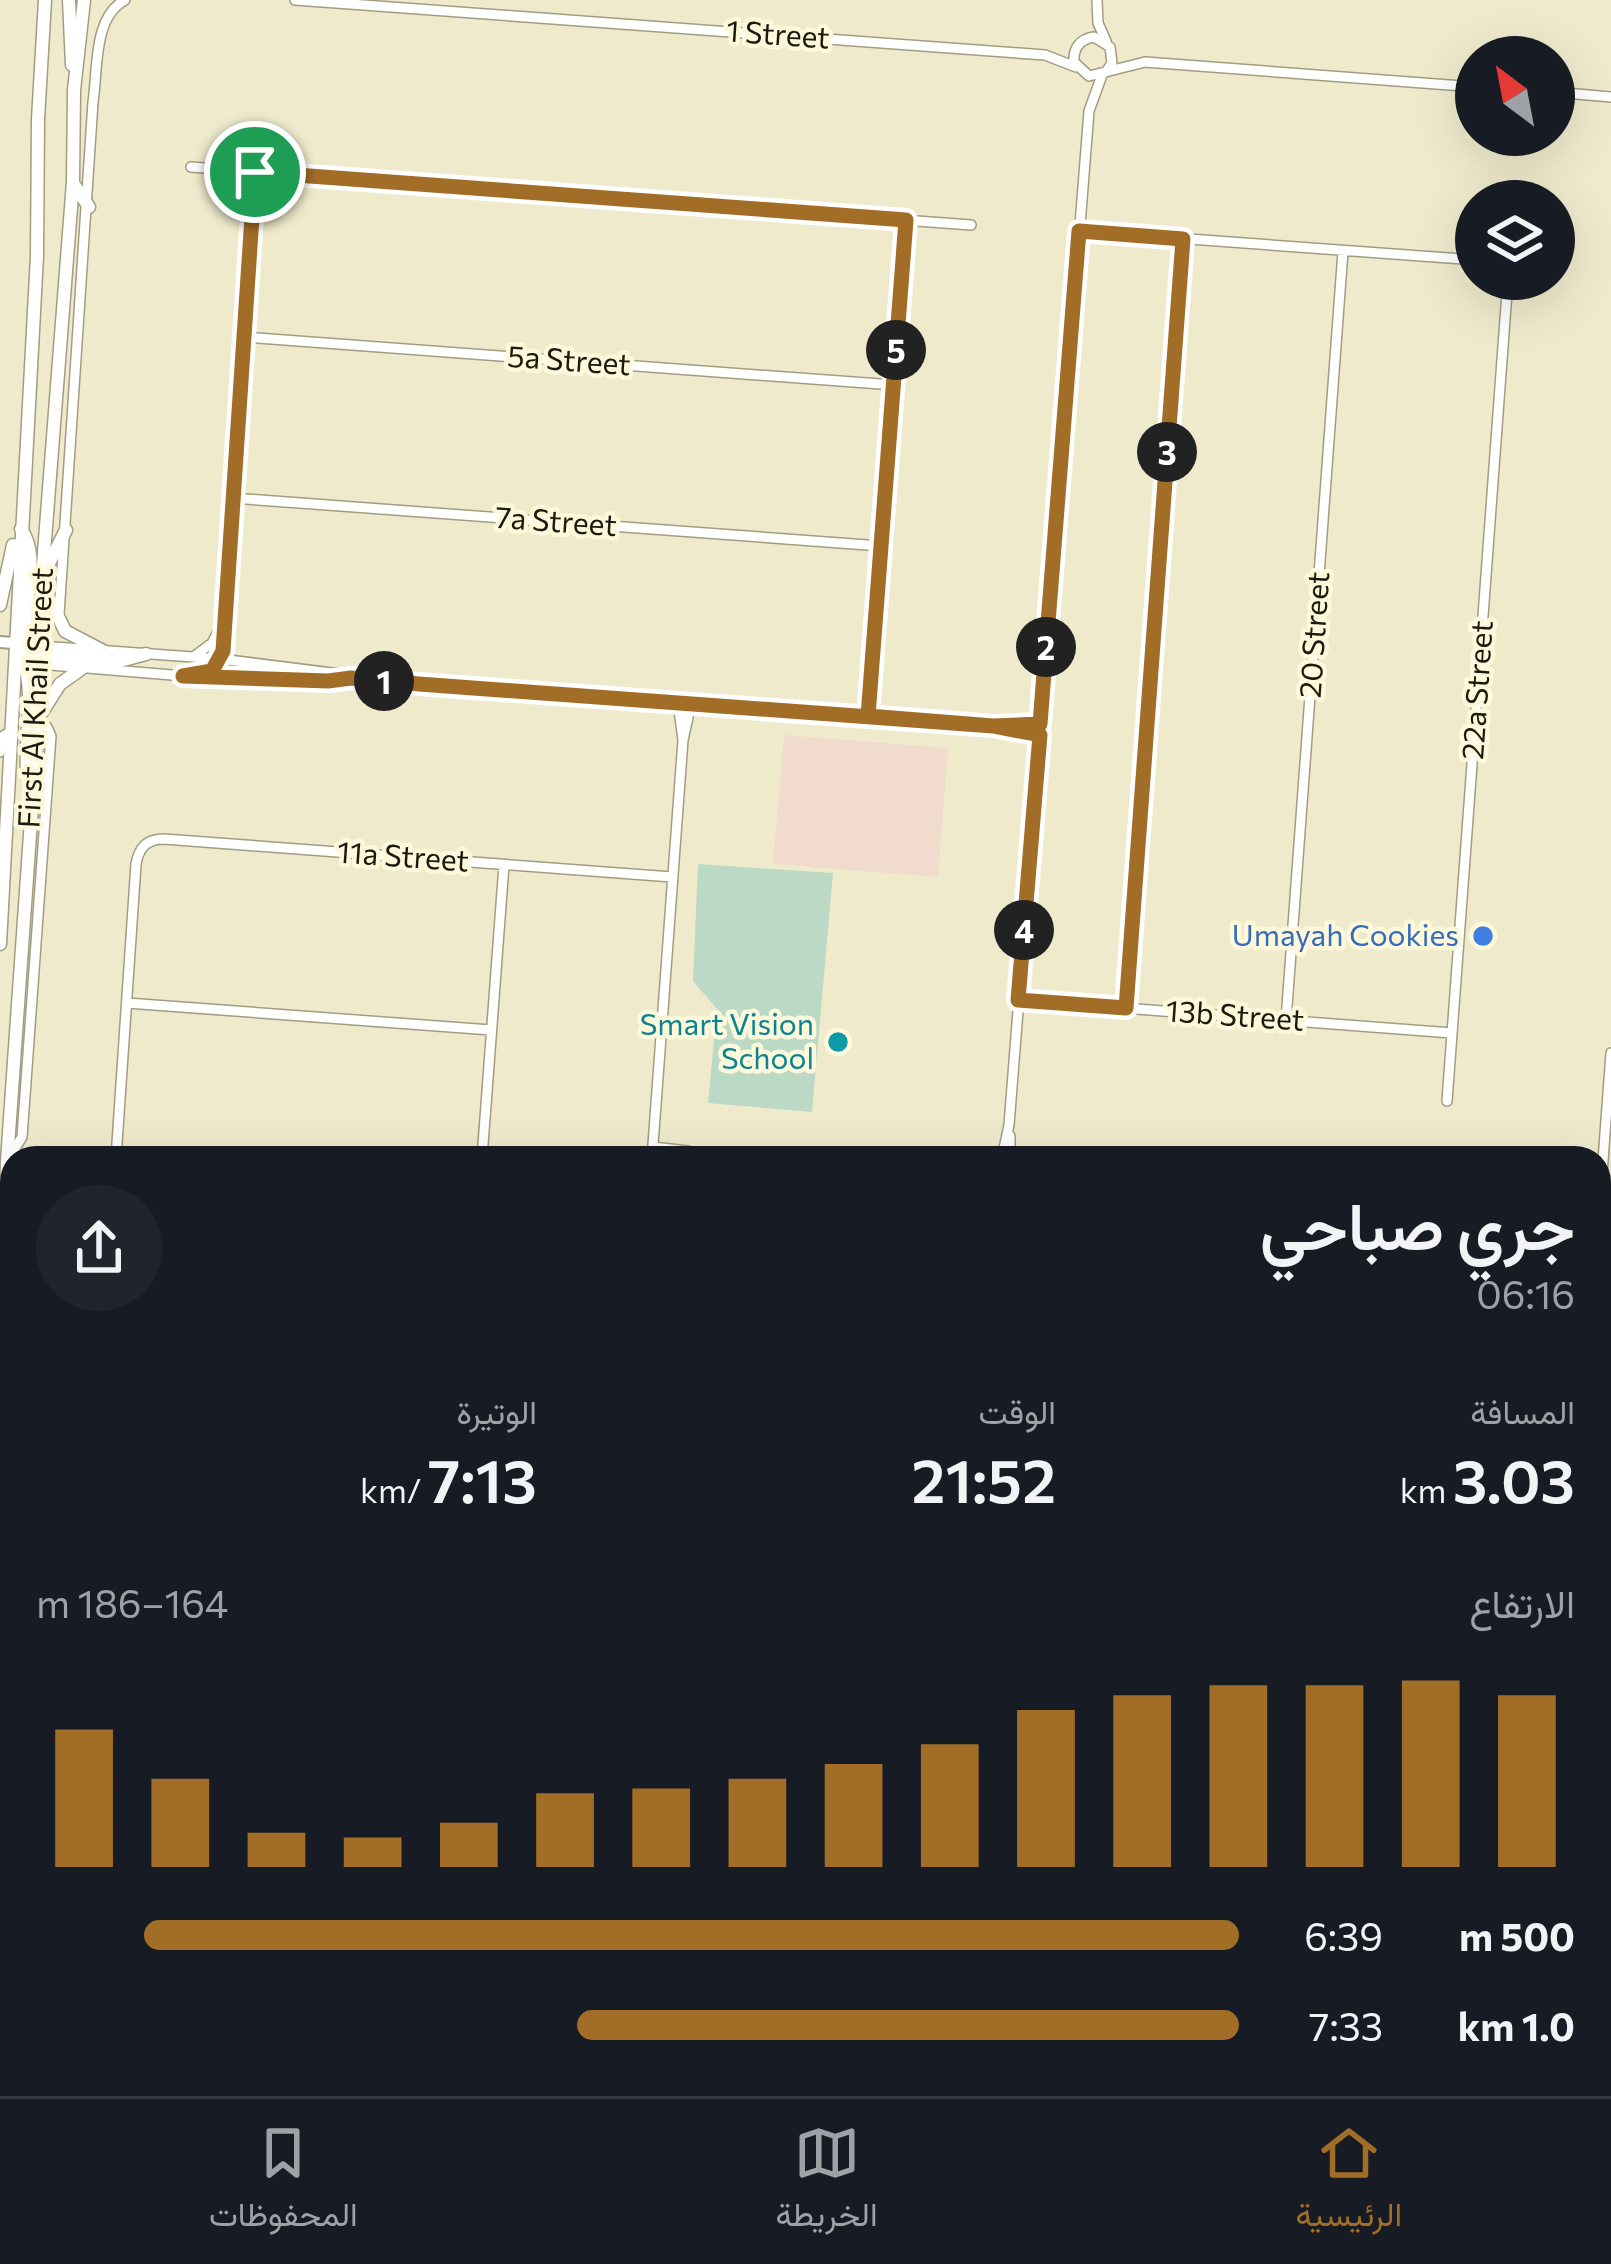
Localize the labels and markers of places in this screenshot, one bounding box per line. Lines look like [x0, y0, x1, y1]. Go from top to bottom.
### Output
pin [204, 121, 306, 223]
pin: 5 [866, 320, 926, 380]
pin: 3 [1137, 422, 1197, 482]
pin: 2 [1016, 617, 1076, 677]
pin: 1 [354, 651, 414, 711]
pin: 4 [994, 900, 1054, 960]
place label: Umayah Cookies [1232, 915, 1459, 952]
marker: Umayah Cookies [1470, 923, 1496, 949]
place label: Smart Vision School [640, 1004, 814, 1075]
marker: Smart Vision School [825, 1029, 851, 1055]

